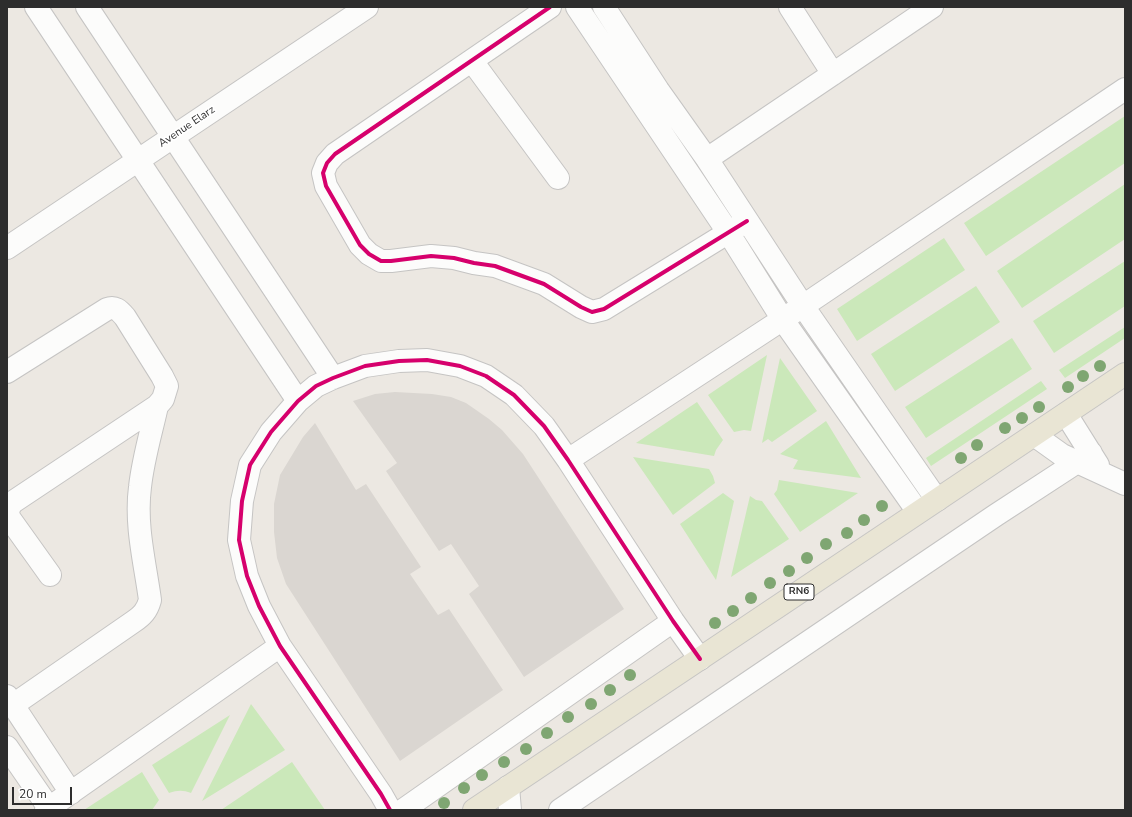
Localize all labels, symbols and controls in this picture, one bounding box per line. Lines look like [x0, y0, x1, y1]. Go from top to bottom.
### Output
street label: Avenue Elarz [156, 103, 218, 151]
road number: RN6 [784, 584, 814, 600]
scale bar [14, 779, 74, 805]
text: 20 m [19, 786, 47, 802]

